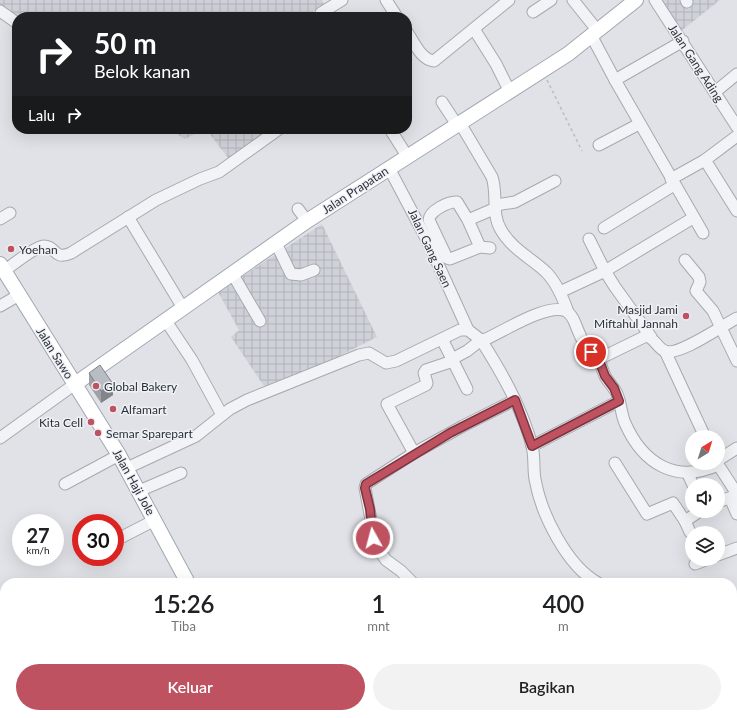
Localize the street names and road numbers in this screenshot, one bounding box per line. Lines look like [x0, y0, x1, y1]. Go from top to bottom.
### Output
street label: Jalan Gang Ading [665, 21, 727, 105]
street label: Jalan Prapatan [319, 163, 391, 217]
street label: Jalan Gang Saen [405, 206, 455, 290]
street label: Jalan Sawo [33, 324, 77, 382]
street label: Jalan Haji Jole [110, 446, 158, 518]

